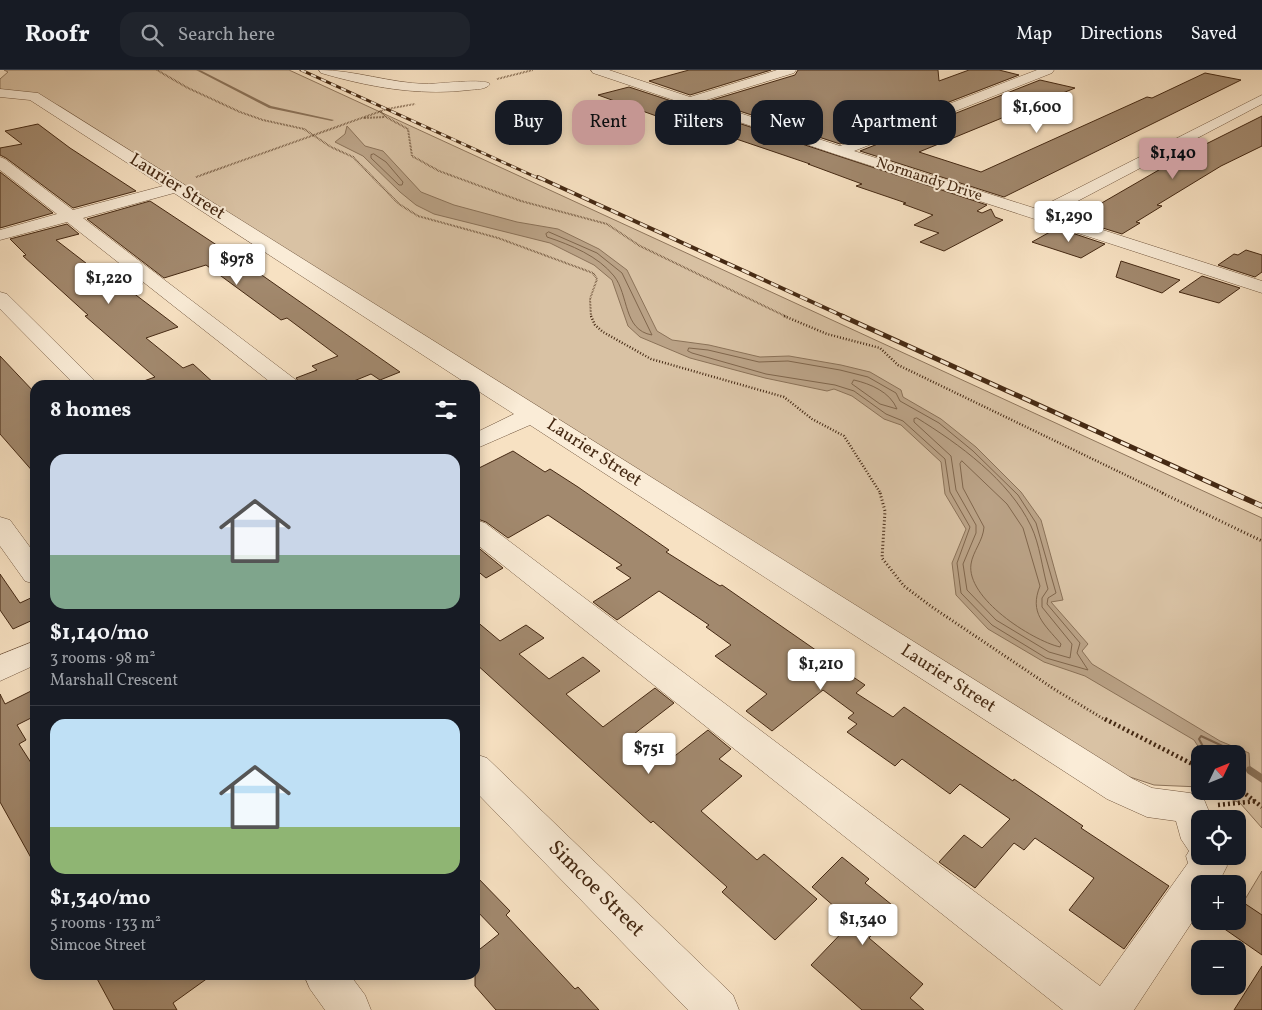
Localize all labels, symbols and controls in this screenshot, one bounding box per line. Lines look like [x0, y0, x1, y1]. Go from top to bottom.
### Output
search box [120, 12, 470, 57]
text: Roofr [25, 18, 90, 52]
icon: search [138, 21, 166, 49]
text: Search here [178, 22, 275, 48]
text: Map [1016, 22, 1052, 47]
text: Directions [1080, 22, 1163, 47]
text: Saved [1191, 22, 1237, 47]
pin: $1,600 [996, 92, 1078, 134]
text: $1,600 [1013, 97, 1061, 119]
chip: Buy [495, 100, 562, 145]
chip: Rent [572, 100, 645, 145]
chip: Filters [655, 100, 741, 145]
chip: New [751, 100, 823, 145]
chip: Apartment [833, 100, 956, 145]
pin: $1,140 [1132, 138, 1214, 180]
text: $1,140 [1150, 143, 1196, 165]
street label: Laurier Street [124, 148, 230, 226]
street label: Normandy Drive [873, 153, 985, 207]
pin: $1,290 [1028, 200, 1110, 243]
text: $1,290 [1045, 206, 1093, 228]
pin: $978 [207, 244, 267, 286]
text: $978 [220, 249, 254, 271]
pin: $1,220 [68, 262, 150, 305]
text: $1,220 [86, 268, 132, 290]
text: 8 homes [50, 396, 131, 425]
icon: filters [432, 396, 460, 424]
street label: Laurier Street [541, 413, 647, 493]
icon: home [210, 486, 300, 576]
text: $1,140/mo [50, 619, 149, 648]
street label: Laurier Street [895, 639, 1001, 719]
text: 3 rooms · 98 m² [50, 648, 155, 670]
pin: $1,210 [780, 648, 862, 691]
text: $1,210 [799, 654, 843, 676]
text: Marshall Crescent [50, 670, 178, 692]
pin: $751 [619, 732, 679, 775]
text: $751 [634, 738, 664, 760]
north arrow [1191, 745, 1246, 800]
map controls [1191, 745, 1246, 995]
icon: home [210, 752, 300, 842]
button: locate [1191, 810, 1246, 865]
street label: Simcoe Street [541, 834, 651, 944]
button: + [1191, 875, 1246, 930]
text: $1,340/mo [50, 884, 151, 913]
pin: $1,340 [822, 904, 904, 946]
text: $1,340 [839, 909, 887, 931]
text: 5 rooms · 133 m² [50, 913, 161, 935]
text: Simcoe Street [50, 935, 146, 957]
button: − [1191, 940, 1246, 995]

